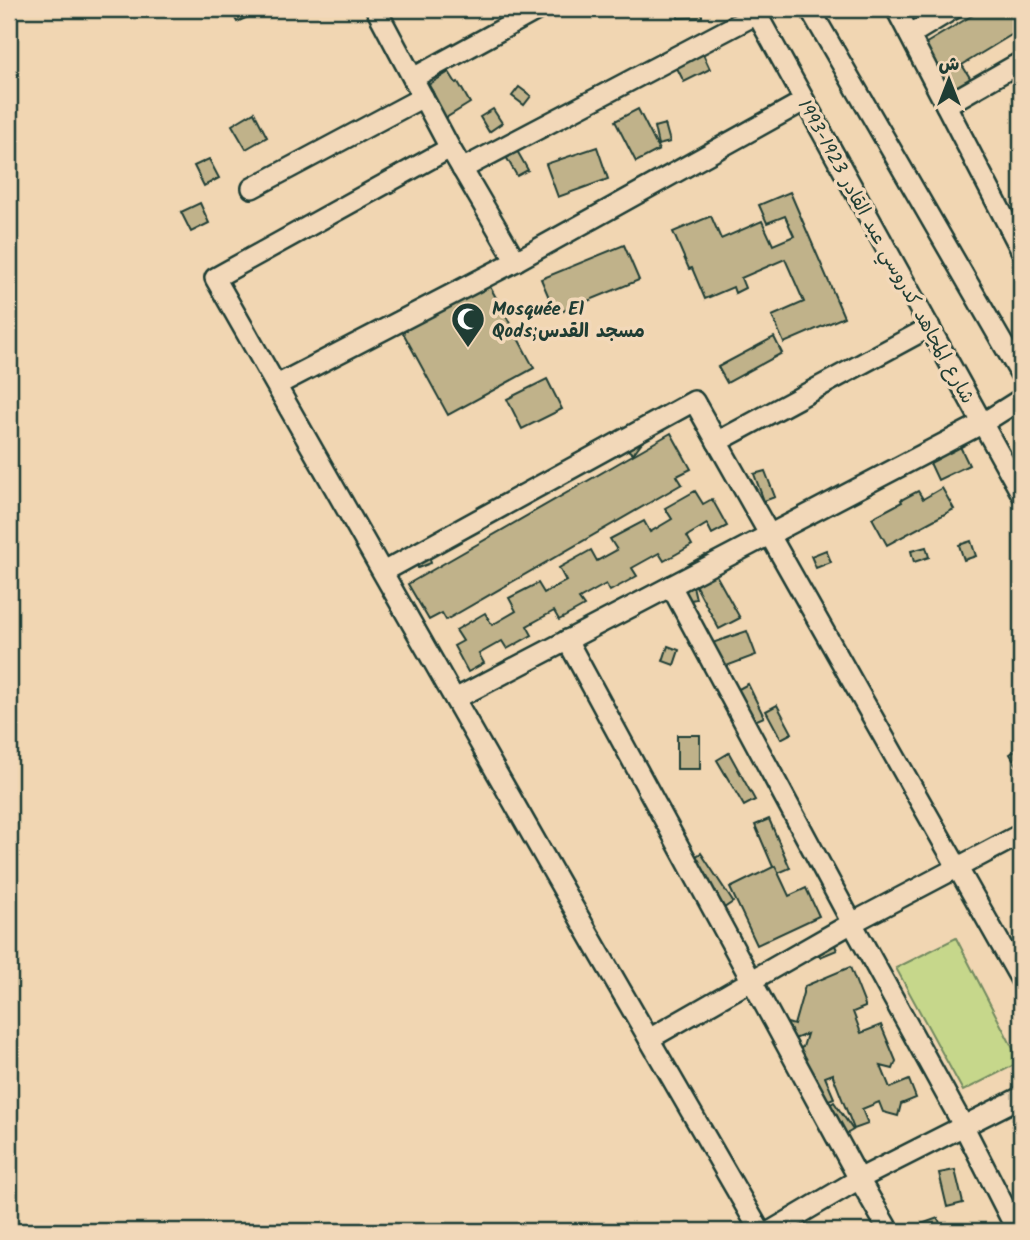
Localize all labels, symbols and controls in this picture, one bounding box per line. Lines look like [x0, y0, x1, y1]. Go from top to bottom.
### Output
north arrow [914, 46, 984, 116]
text: ش [939, 50, 960, 80]
street label: شارع المجاهد كدروسي عبد القادر 1923-1993 [789, 94, 982, 410]
place label: Mosquée El Qods;مسجد القدس [492, 295, 645, 347]
mosque icon: Mosquée El Qods;مسجد القدس [449, 300, 487, 349]

